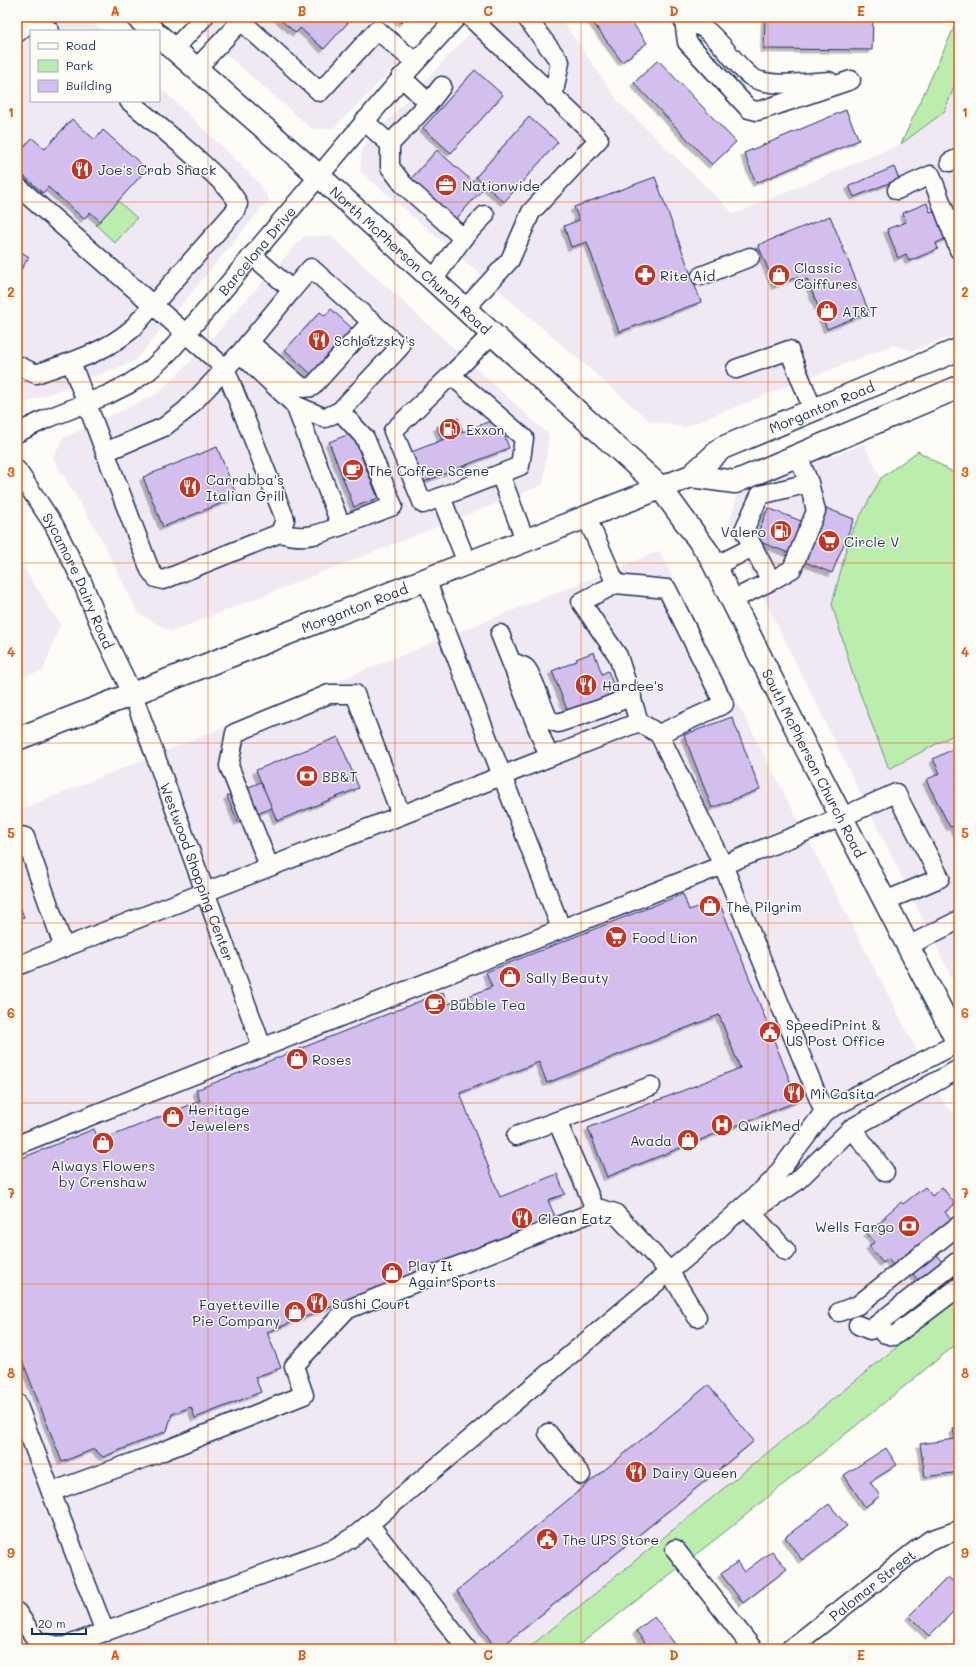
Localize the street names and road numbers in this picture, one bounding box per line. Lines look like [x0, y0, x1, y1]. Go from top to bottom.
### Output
street label: North McPherson Church Road [326, 182, 495, 338]
street label: Barcelona Drive [214, 202, 300, 299]
street label: Morganton Road [766, 376, 877, 437]
street label: Sycamore Dairy Road [39, 509, 119, 652]
street label: Morganton Road [298, 578, 410, 637]
street label: South McPherson Church Road [758, 665, 870, 861]
street label: Westwood Shopping Center [156, 780, 239, 964]
street label: Palomar Street [825, 1545, 919, 1625]

